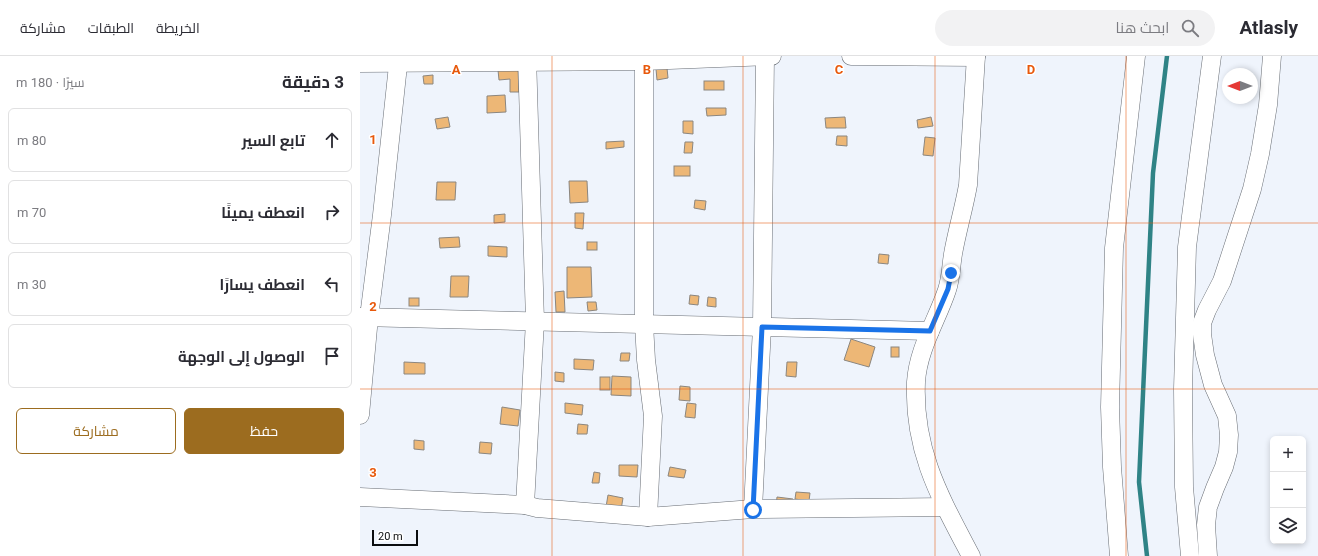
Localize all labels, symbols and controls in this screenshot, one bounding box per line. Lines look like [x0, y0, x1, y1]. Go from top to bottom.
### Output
search box [935, 10, 1215, 46]
text: Atlasly [1239, 16, 1298, 39]
icon: search [1179, 17, 1201, 39]
text: ابحث هنا [1116, 19, 1169, 37]
text: مشاركة [20, 20, 66, 36]
text: الطبقات [88, 20, 134, 36]
text: الخريطة [156, 20, 200, 36]
text: A [452, 62, 461, 77]
text: B [643, 62, 651, 77]
text: C [835, 62, 844, 77]
text: D [1027, 62, 1035, 77]
north arrow [1222, 68, 1258, 104]
text: 3 دقيقة [282, 72, 344, 92]
text: سيرًا · 180 m [16, 75, 84, 90]
icon: ahead [321, 129, 343, 151]
text: تابع السير [242, 132, 305, 150]
text: 1 [369, 132, 377, 147]
text: 80 m [17, 133, 46, 148]
icon: right [321, 201, 343, 223]
text: انعطف يمينًا [221, 204, 305, 222]
text: 70 m [17, 205, 46, 220]
route end [942, 264, 960, 282]
icon: left [321, 273, 343, 295]
text: انعطف يسارًا [219, 276, 305, 294]
text: 30 m [17, 277, 46, 292]
text: 2 [369, 299, 377, 314]
icon: arrive [321, 345, 343, 367]
text: الوصول إلى الوجهة [178, 348, 305, 366]
button: مشاركة [16, 408, 176, 454]
button: حفظ [184, 408, 344, 454]
map controls [1270, 436, 1306, 544]
button: + [1270, 436, 1306, 472]
text: 3 [369, 465, 377, 480]
button: − [1270, 472, 1306, 508]
route start [744, 501, 762, 519]
button: layers [1270, 508, 1306, 544]
scale bar [372, 528, 418, 547]
text: 20 m [378, 530, 403, 543]

